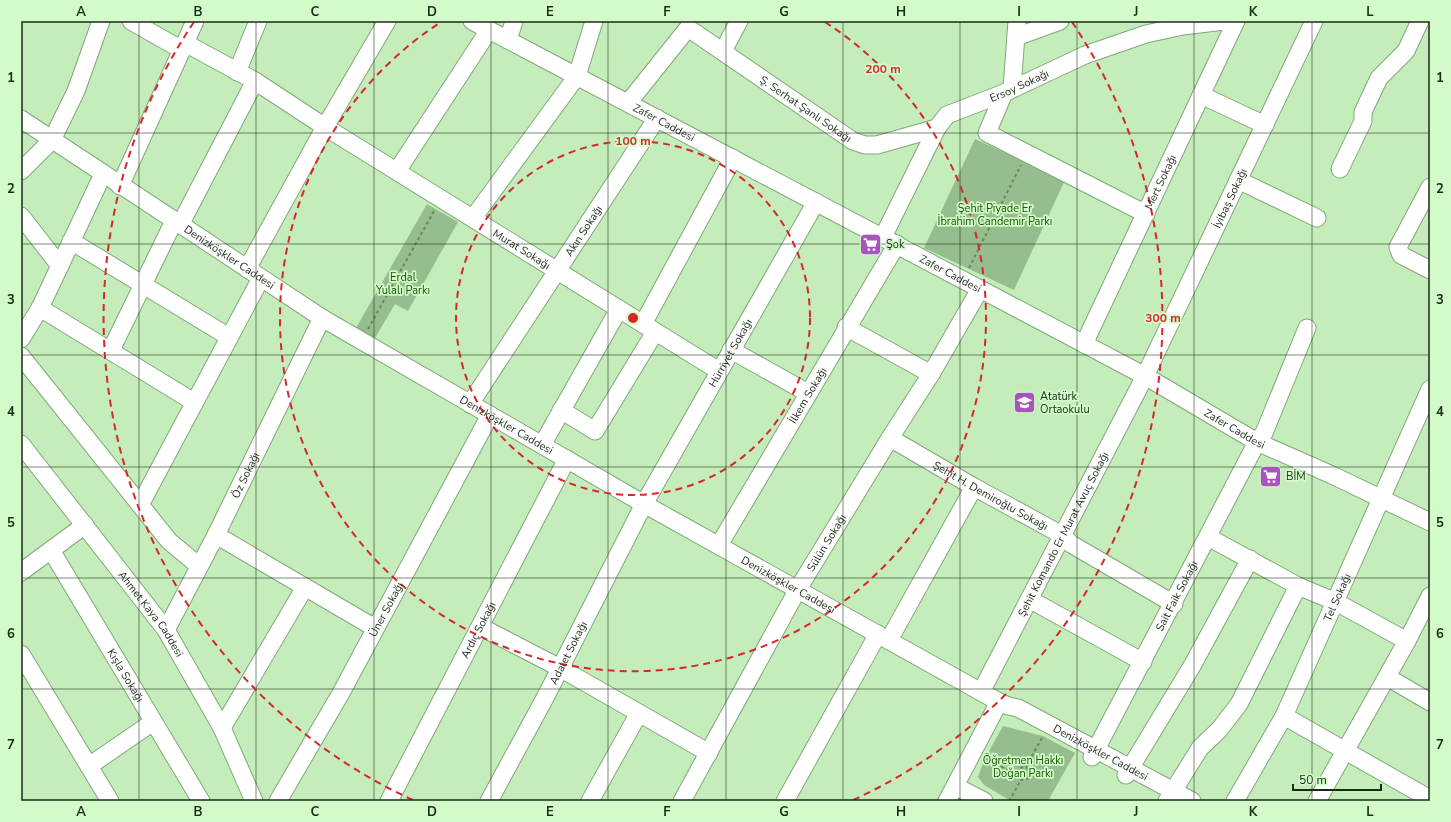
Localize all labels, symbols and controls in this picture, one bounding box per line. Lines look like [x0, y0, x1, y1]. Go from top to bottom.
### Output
text: A [76, 3, 86, 21]
text: B [194, 3, 203, 21]
text: C [311, 3, 320, 21]
text: D [427, 3, 437, 21]
text: E [546, 3, 554, 21]
text: F [663, 3, 671, 21]
text: G [779, 3, 789, 21]
text: H [896, 3, 906, 21]
text: I [1017, 3, 1021, 21]
text: J [1133, 3, 1138, 21]
text: K [1249, 3, 1258, 21]
text: L [1366, 3, 1374, 21]
text: 200 m [865, 61, 901, 77]
street label: Ersoy Sokağı [988, 66, 1051, 106]
text: 1 [7, 69, 15, 87]
text: 1 [1436, 69, 1444, 87]
street label: Ş. Serhat Şanlı Sokağı [757, 72, 854, 146]
street label: Zafer Caddesi [630, 100, 697, 145]
text: 100 m [615, 133, 651, 149]
street label: Mert Sokağı [1141, 152, 1180, 212]
street label: İyibaş Sokağı [1209, 166, 1251, 231]
text: 2 [7, 180, 15, 198]
text: 2 [1436, 180, 1444, 198]
park label: Şehit Piyade Er İbrahim Candemir Parkı [938, 201, 1052, 229]
street label: Akın Sokağı [561, 202, 606, 260]
street label: Denizköşkler Caddesi [181, 222, 277, 293]
street label: Murat Sokağı [490, 226, 553, 273]
supermarket icon: Şok [858, 231, 884, 257]
place label: Şok [886, 237, 905, 252]
street label: Zafer Caddesi [917, 251, 984, 296]
park label: Erdal Yulalı Parkı [375, 270, 430, 298]
text: 3 [7, 291, 15, 309]
text: 3 [1436, 291, 1444, 309]
text: 300 m [1145, 310, 1181, 326]
centre of rings [626, 311, 640, 325]
street label: Hürriyet Sokağı [705, 316, 756, 390]
street label: İlkem Sokağı [786, 365, 830, 426]
school or university icon: Atatürk Ortaokulu [1011, 389, 1037, 415]
place label: Atatürk Ortaokulu [1040, 389, 1090, 417]
street label: Denizköşkler Caddesi [457, 392, 556, 458]
text: 4 [7, 403, 15, 421]
text: 4 [1436, 403, 1444, 421]
street label: Zafer Caddesi [1201, 406, 1267, 453]
street label: Şehit Komando Er Murat Avuç Sokağı [1014, 449, 1112, 619]
street label: Öz Sokağı [228, 450, 263, 501]
street label: Şehit H. Demiroğlu Sokağı [930, 458, 1051, 534]
supermarket icon: BİM [1257, 463, 1283, 489]
place label: BİM [1286, 469, 1306, 484]
street label: Sülün Sokağı [803, 511, 850, 574]
text: 5 [7, 514, 15, 532]
text: 5 [1436, 514, 1444, 532]
street label: Denizköşkler Caddesi [738, 553, 838, 617]
street label: Sait Faik Sokağı [1152, 558, 1202, 634]
street label: Ahmet Kaya Caddesi [115, 568, 187, 660]
street label: Tel Sokağı [1320, 571, 1355, 624]
street label: Üner Sokağı [365, 580, 407, 640]
street label: Ardıç Sokağı [458, 599, 500, 661]
street label: Adalet Sokağı [546, 619, 591, 687]
text: 6 [7, 625, 15, 643]
text: 6 [1436, 625, 1444, 643]
street label: Kışla Sokağı [104, 646, 147, 705]
street label: Denizköşkler Caddesi [1050, 721, 1151, 784]
text: 7 [7, 736, 15, 754]
text: 7 [1436, 736, 1444, 754]
park label: Öğretmen Hakkı Doğan Parkı [983, 753, 1063, 781]
scale bar [1293, 766, 1381, 792]
text: 50 m [1299, 772, 1327, 788]
text: A [76, 803, 86, 821]
text: B [194, 803, 203, 821]
text: C [311, 803, 320, 821]
text: D [427, 803, 437, 821]
text: E [546, 803, 554, 821]
text: F [663, 803, 671, 821]
text: G [779, 803, 789, 821]
text: H [896, 803, 906, 821]
text: I [1017, 803, 1021, 821]
text: J [1133, 803, 1138, 821]
text: K [1249, 803, 1258, 821]
text: L [1366, 803, 1374, 821]

